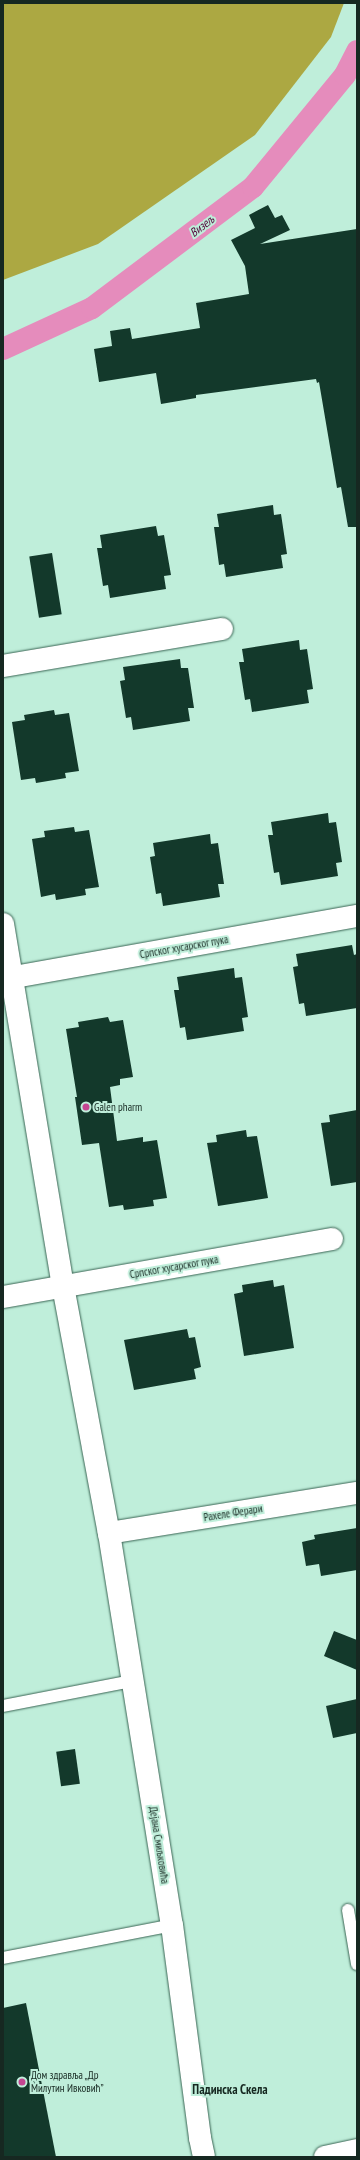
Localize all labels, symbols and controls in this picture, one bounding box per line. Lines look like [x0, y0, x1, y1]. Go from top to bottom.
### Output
water label: Визељ [187, 212, 217, 240]
street label: Српског хусарског пука [138, 933, 230, 961]
place label: Galen pharm [94, 1100, 142, 1114]
marker: Galen pharm [81, 1102, 91, 1112]
street label: Српског хусарског пука [128, 1253, 220, 1281]
street label: Рахеле Ферари [203, 1502, 263, 1524]
street label: Дејана Смиљковића [146, 1805, 172, 1885]
place label: Дом здравља „Др Милутин Ивковић” [31, 2069, 104, 2095]
marker: Дом здравља „Др Милутин Ивковић” [16, 2076, 28, 2088]
district label: Падинска Скела [192, 2082, 268, 2098]

